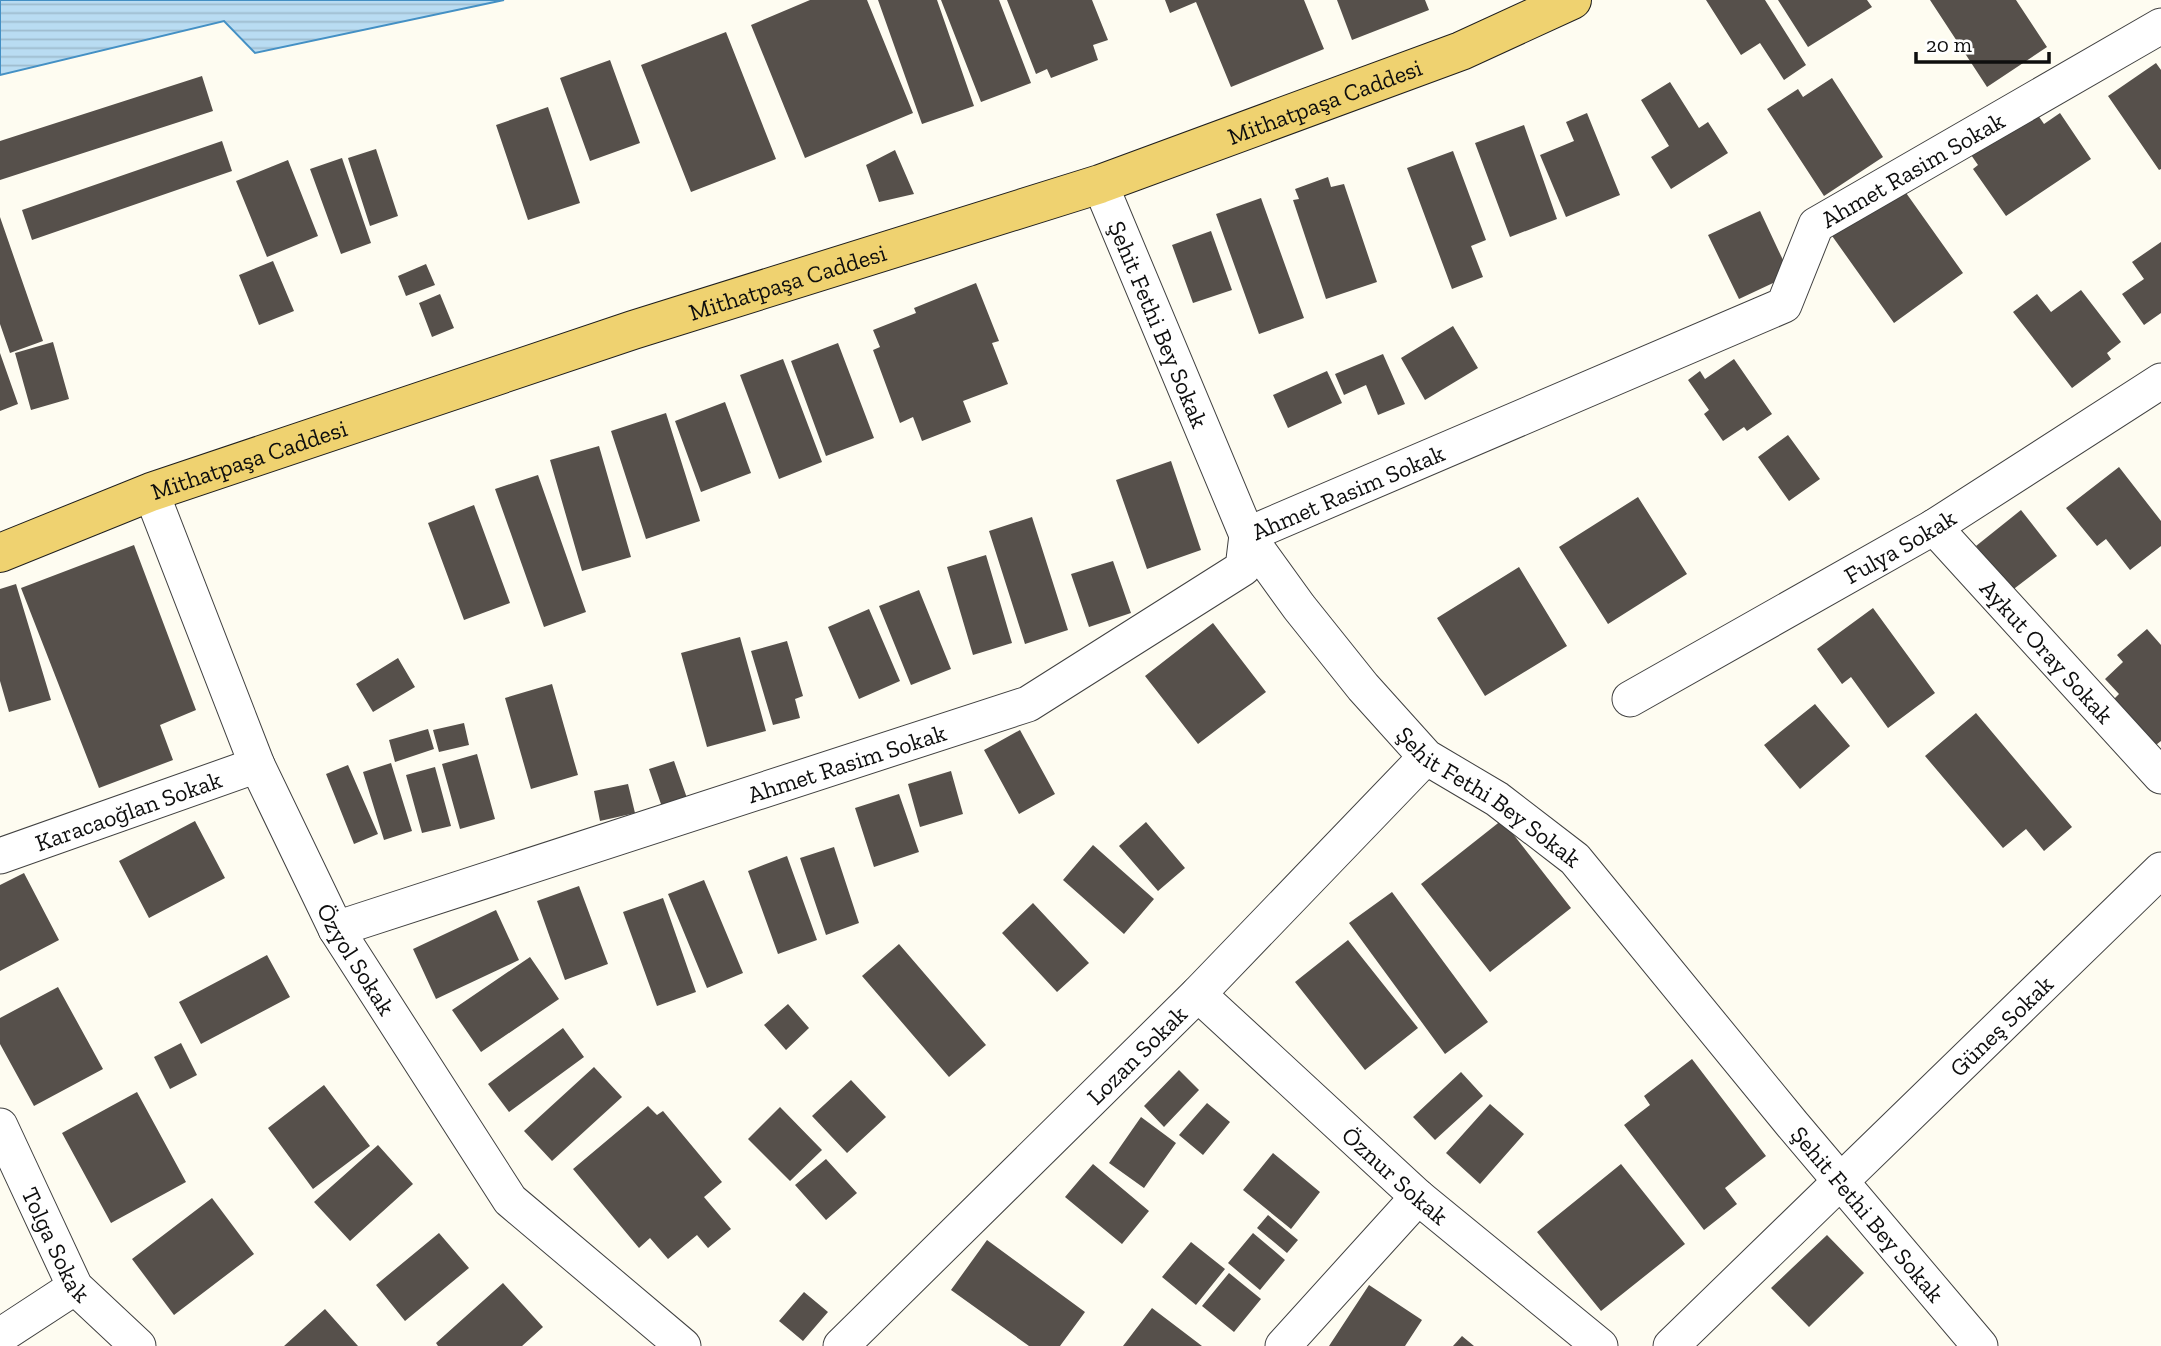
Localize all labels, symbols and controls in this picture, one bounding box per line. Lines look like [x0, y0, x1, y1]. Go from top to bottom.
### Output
scale bar [1916, 21, 2049, 65]
text: 20 m [1926, 32, 1972, 57]
street label: Mithatpaşa Caddesi [1223, 52, 1426, 150]
street label: Ahmet Rasim Sokak [1816, 105, 2010, 234]
street label: Şehit Fethi Bey Sokak [1103, 216, 1215, 432]
street label: Mithatpaşa Caddesi [685, 237, 890, 326]
street label: Mithatpaşa Caddesi [147, 413, 351, 506]
street label: Ahmet Rasim Sokak [1247, 438, 1449, 546]
street label: Fulya Sokak [1839, 502, 1961, 589]
street label: Aykut Oray Sokak [1974, 573, 2120, 729]
street label: Ahmet Rasim Sokak [744, 717, 950, 809]
street label: Şehit Fethi Bey Sokak [1391, 720, 1587, 873]
street label: Karacaoğlan Sokak [31, 764, 226, 857]
street label: Özyol Sokak [311, 898, 402, 1021]
street label: Güneş Sokak [1943, 968, 2059, 1082]
street label: Lozan Sokak [1080, 999, 1193, 1110]
street label: Öznur Sokak [1336, 1120, 1455, 1231]
street label: Şehit Fethi Bey Sokak [1785, 1120, 1951, 1308]
street label: Tolga Sokak [16, 1182, 96, 1308]

